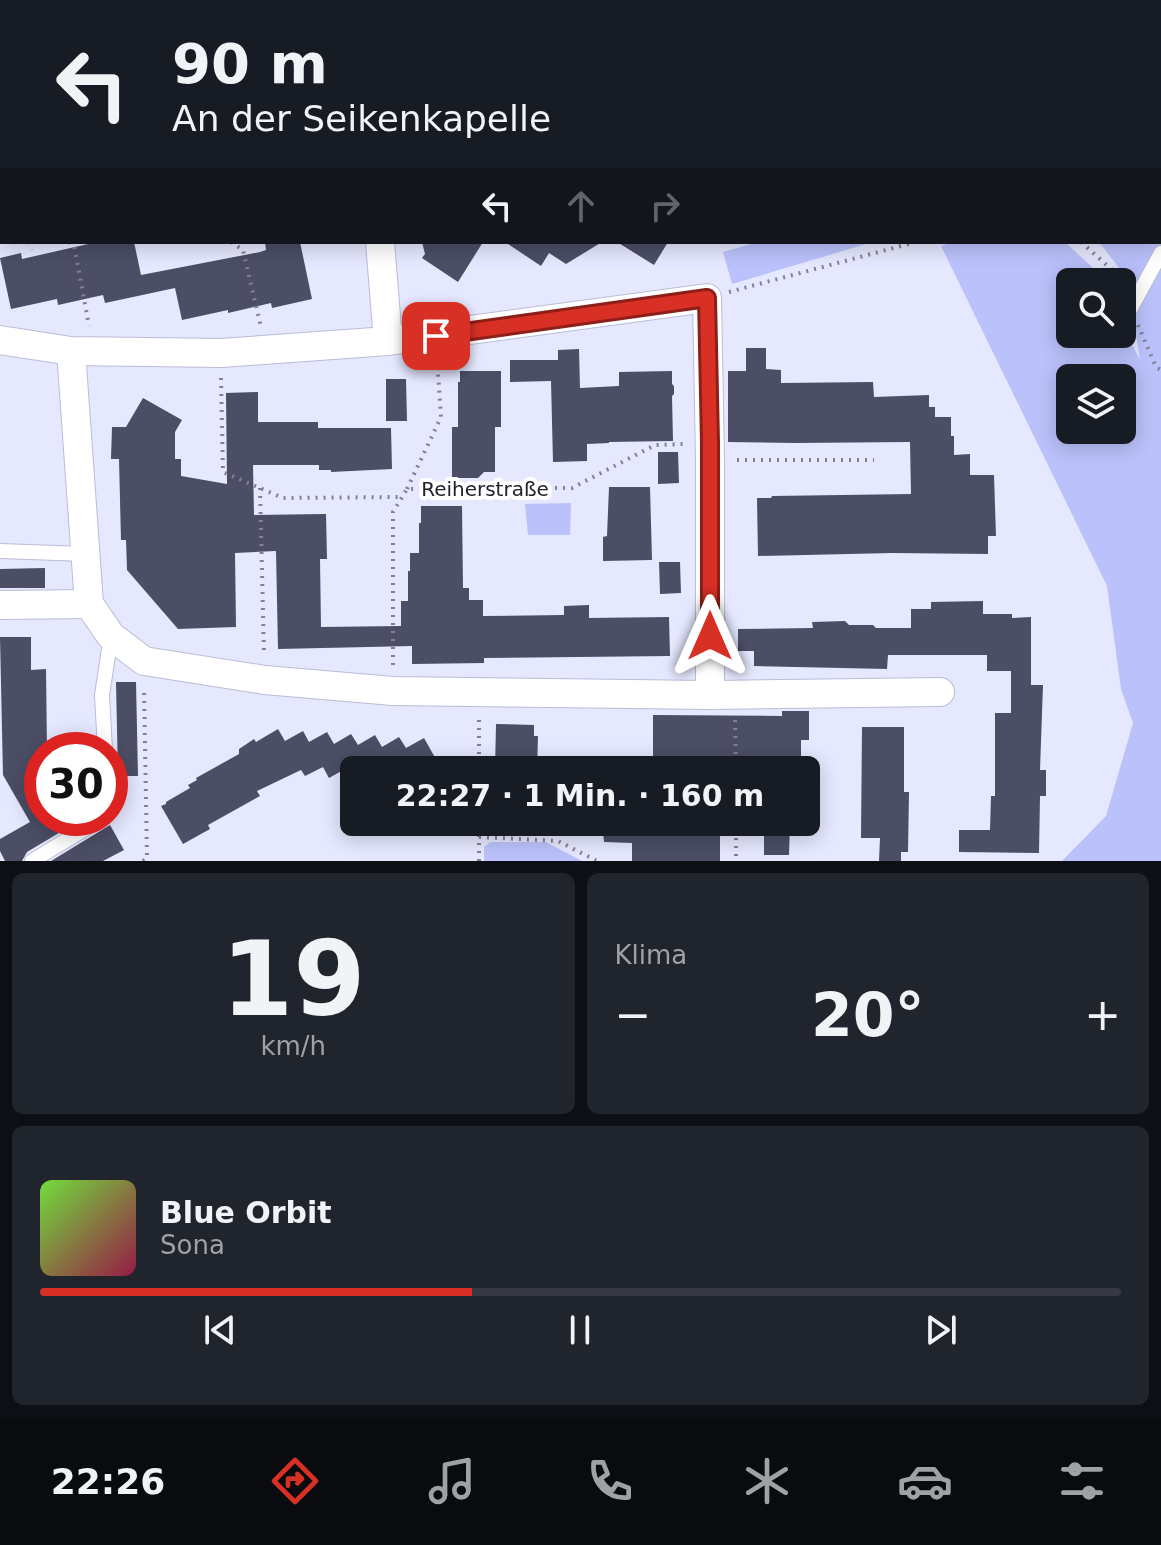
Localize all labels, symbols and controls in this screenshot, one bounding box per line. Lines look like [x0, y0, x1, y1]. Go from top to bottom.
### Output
text: 90 m [172, 31, 328, 96]
icon: left [40, 32, 144, 136]
text: An der Seikenkapelle [172, 98, 551, 139]
icon: left [475, 184, 519, 228]
icon: ahead [559, 184, 603, 228]
icon: right [643, 184, 687, 228]
map controls [1056, 268, 1136, 444]
button: search [1056, 268, 1136, 348]
pin [402, 302, 470, 370]
icon: arrive [414, 314, 458, 358]
button: layers [1056, 364, 1136, 444]
street label: Reiherstraße [421, 477, 549, 501]
position arrow [668, 594, 752, 678]
speed limit sign: 30 [24, 732, 128, 836]
text: 22:27 · 1 Min. · 160 m [396, 778, 764, 813]
text: 19 [221, 918, 366, 1040]
text: Klima [615, 940, 687, 970]
text: 20° [811, 980, 925, 1050]
text: − [615, 989, 651, 1040]
text: + [1084, 989, 1121, 1040]
text: km/h [260, 1031, 326, 1061]
text: Blue Orbit [160, 1195, 332, 1230]
text: Sona [160, 1230, 225, 1260]
icon: previous [198, 1308, 242, 1352]
icon: pause [558, 1308, 602, 1352]
icon: next [919, 1308, 963, 1352]
icon: directions [267, 1453, 323, 1509]
icon: music [424, 1453, 480, 1509]
icon: phone [582, 1453, 638, 1509]
icon: climate [739, 1453, 795, 1509]
icon: car [897, 1453, 953, 1509]
icon: filters [1054, 1453, 1110, 1509]
text: 22:26 [51, 1461, 165, 1502]

